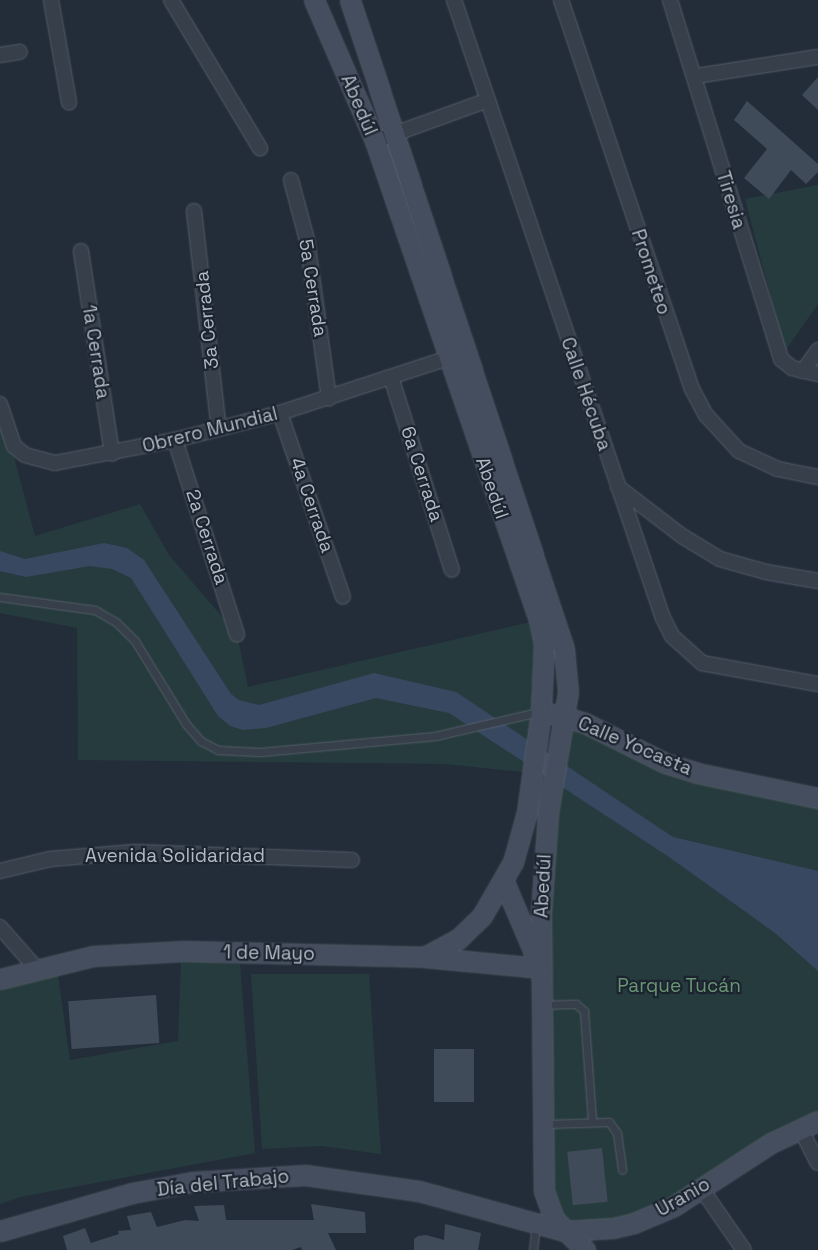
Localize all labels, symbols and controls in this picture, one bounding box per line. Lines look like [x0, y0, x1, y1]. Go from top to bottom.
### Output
street label: Abedúl [336, 71, 382, 139]
street label: Tiresia [711, 168, 751, 232]
street label: Prometeo [626, 226, 676, 318]
street label: 5a Cerrada [294, 238, 332, 338]
street label: 3a Cerrada [191, 270, 223, 370]
street label: 1a Cerrada [77, 303, 115, 401]
street label: Calle Hécuba [556, 334, 616, 454]
street label: Obrero Mundial [140, 402, 280, 458]
street label: 6a Cerrada [396, 424, 448, 524]
street label: Abedúl [471, 454, 513, 522]
street label: 4a Cerrada [285, 455, 339, 555]
street label: 2a Cerrada [181, 487, 233, 587]
street label: Calle Yocasta [574, 712, 696, 780]
street label: Avenida Solidaridad [85, 845, 265, 867]
street label: Abedúl [530, 853, 556, 919]
street label: 1 de Mayo [223, 941, 315, 965]
park label: Parque Tucán [617, 975, 741, 997]
street label: Día del Trabajo [156, 1165, 290, 1201]
street label: Uranio [652, 1173, 714, 1221]

